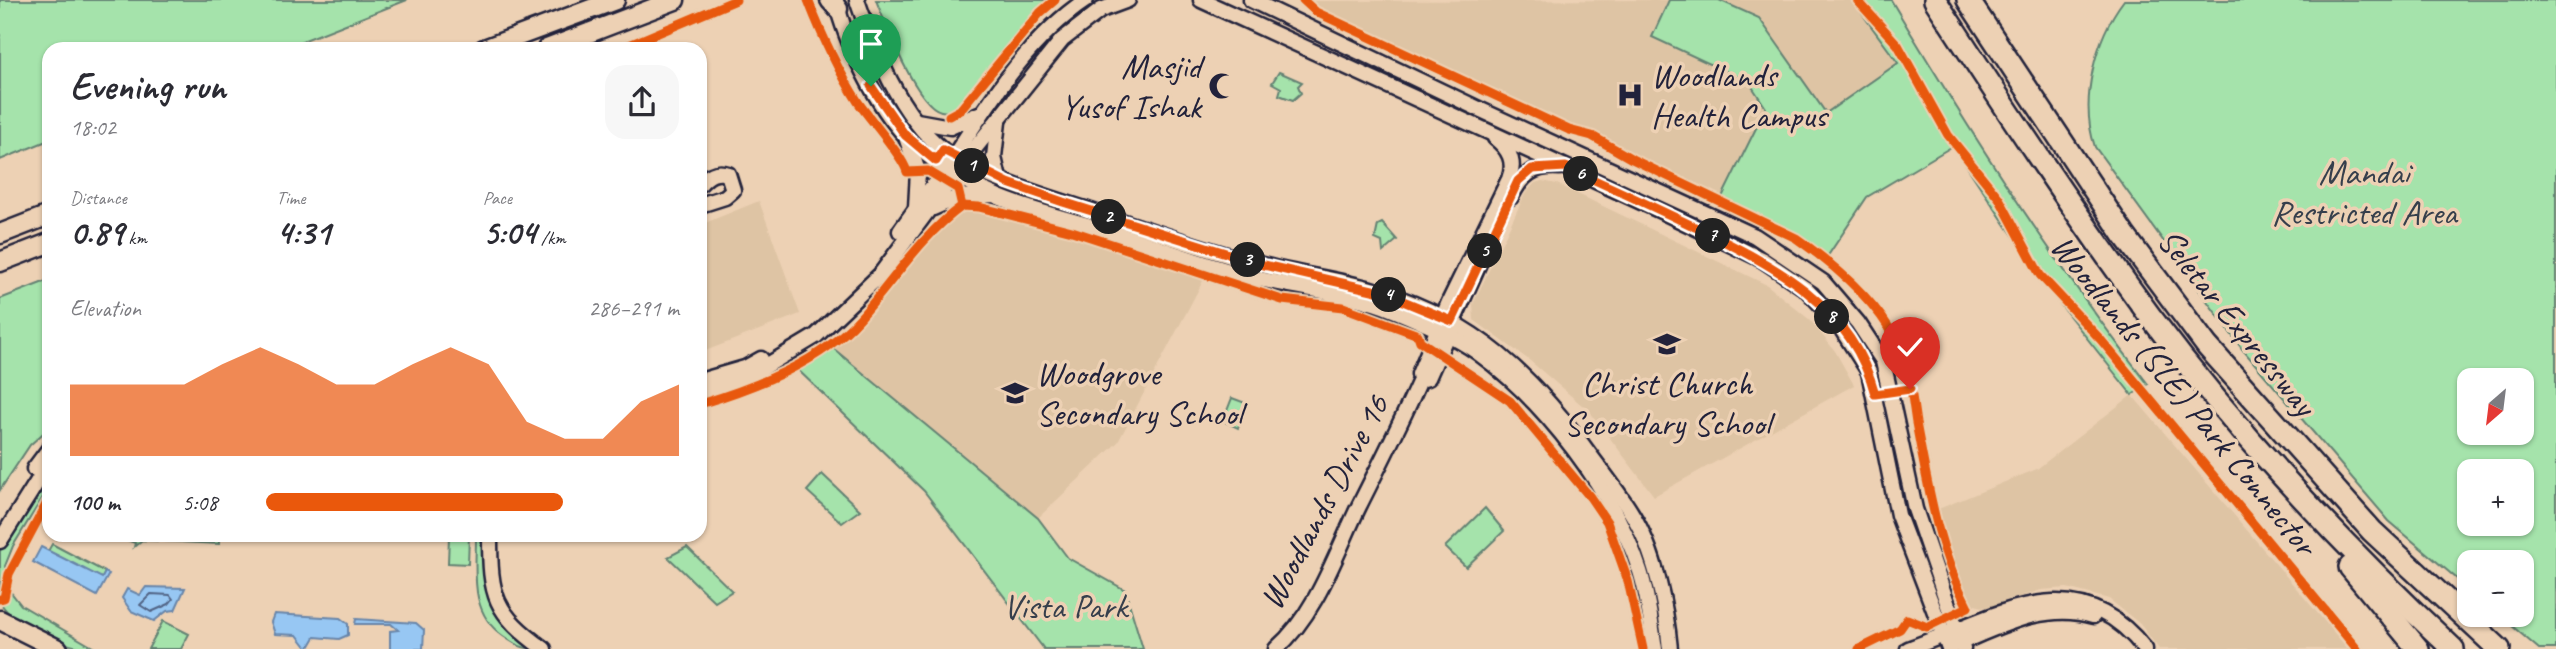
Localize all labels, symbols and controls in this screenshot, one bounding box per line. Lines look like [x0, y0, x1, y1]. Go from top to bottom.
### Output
pin [841, 14, 901, 86]
icon: arrive [852, 25, 890, 63]
place label: Masjid Yusof Ishak [1060, 44, 1206, 129]
place label: Woodlands Health Campus [1651, 53, 1830, 138]
text: Evening run [70, 63, 226, 110]
button: share [605, 65, 679, 139]
mosque icon: Masjid Yusof Ishak [1207, 71, 1237, 101]
hospital icon: Woodlands Health Campus [1615, 80, 1645, 110]
text: 18:02 [70, 113, 116, 142]
pin: 1 [954, 148, 990, 184]
park label: Mandai Restricted Area [2271, 150, 2459, 235]
text: 1 [967, 153, 976, 177]
pin: 6 [1564, 156, 1598, 192]
text: 6 [1576, 161, 1585, 185]
text: Distance [70, 186, 127, 210]
text: Time [276, 186, 305, 210]
text: Pace [483, 186, 512, 210]
pin: 2 [1092, 200, 1126, 234]
text: 2 [1104, 204, 1113, 228]
text: 0.89 [70, 210, 124, 255]
text: 4:31 [276, 210, 331, 255]
text: 5:04 [483, 210, 536, 255]
pin: 7 [1696, 218, 1730, 254]
street label: Seletar Expressway [2148, 219, 2328, 427]
text: 7 [1708, 223, 1717, 247]
street label: Woodlands (SLE) Park Connector [2041, 225, 2330, 567]
text: km [124, 226, 147, 250]
text: /km [536, 226, 566, 250]
pin: 5 [1468, 233, 1502, 268]
text: 5 [1480, 238, 1489, 262]
pin: 3 [1230, 243, 1266, 278]
text: 3 [1243, 247, 1252, 271]
pin: 4 [1372, 278, 1406, 312]
text: 4 [1384, 282, 1393, 306]
text: Elevation [70, 294, 141, 323]
text: 286–291 m [588, 294, 679, 323]
pin: 8 [1814, 300, 1850, 334]
text: 8 [1827, 304, 1836, 328]
pin [1880, 317, 1940, 389]
icon: check [1891, 328, 1929, 366]
school or university icon: Christ Church Secondary School [1652, 329, 1682, 359]
place label: Woodgrove Secondary School [1036, 351, 1248, 436]
place label: Christ Church Secondary School [1564, 361, 1776, 446]
north arrow [2457, 368, 2534, 444]
map controls [2457, 368, 2534, 627]
school or university icon: Woodgrove Secondary School [1000, 378, 1030, 408]
street label: Woodlands Drive 16 [1249, 386, 1400, 617]
button: + [2457, 459, 2534, 536]
text: 100 m [70, 488, 120, 517]
text: 5:08 [182, 488, 218, 517]
button: − [2457, 550, 2534, 627]
park label: Vista Park [1003, 584, 1130, 629]

